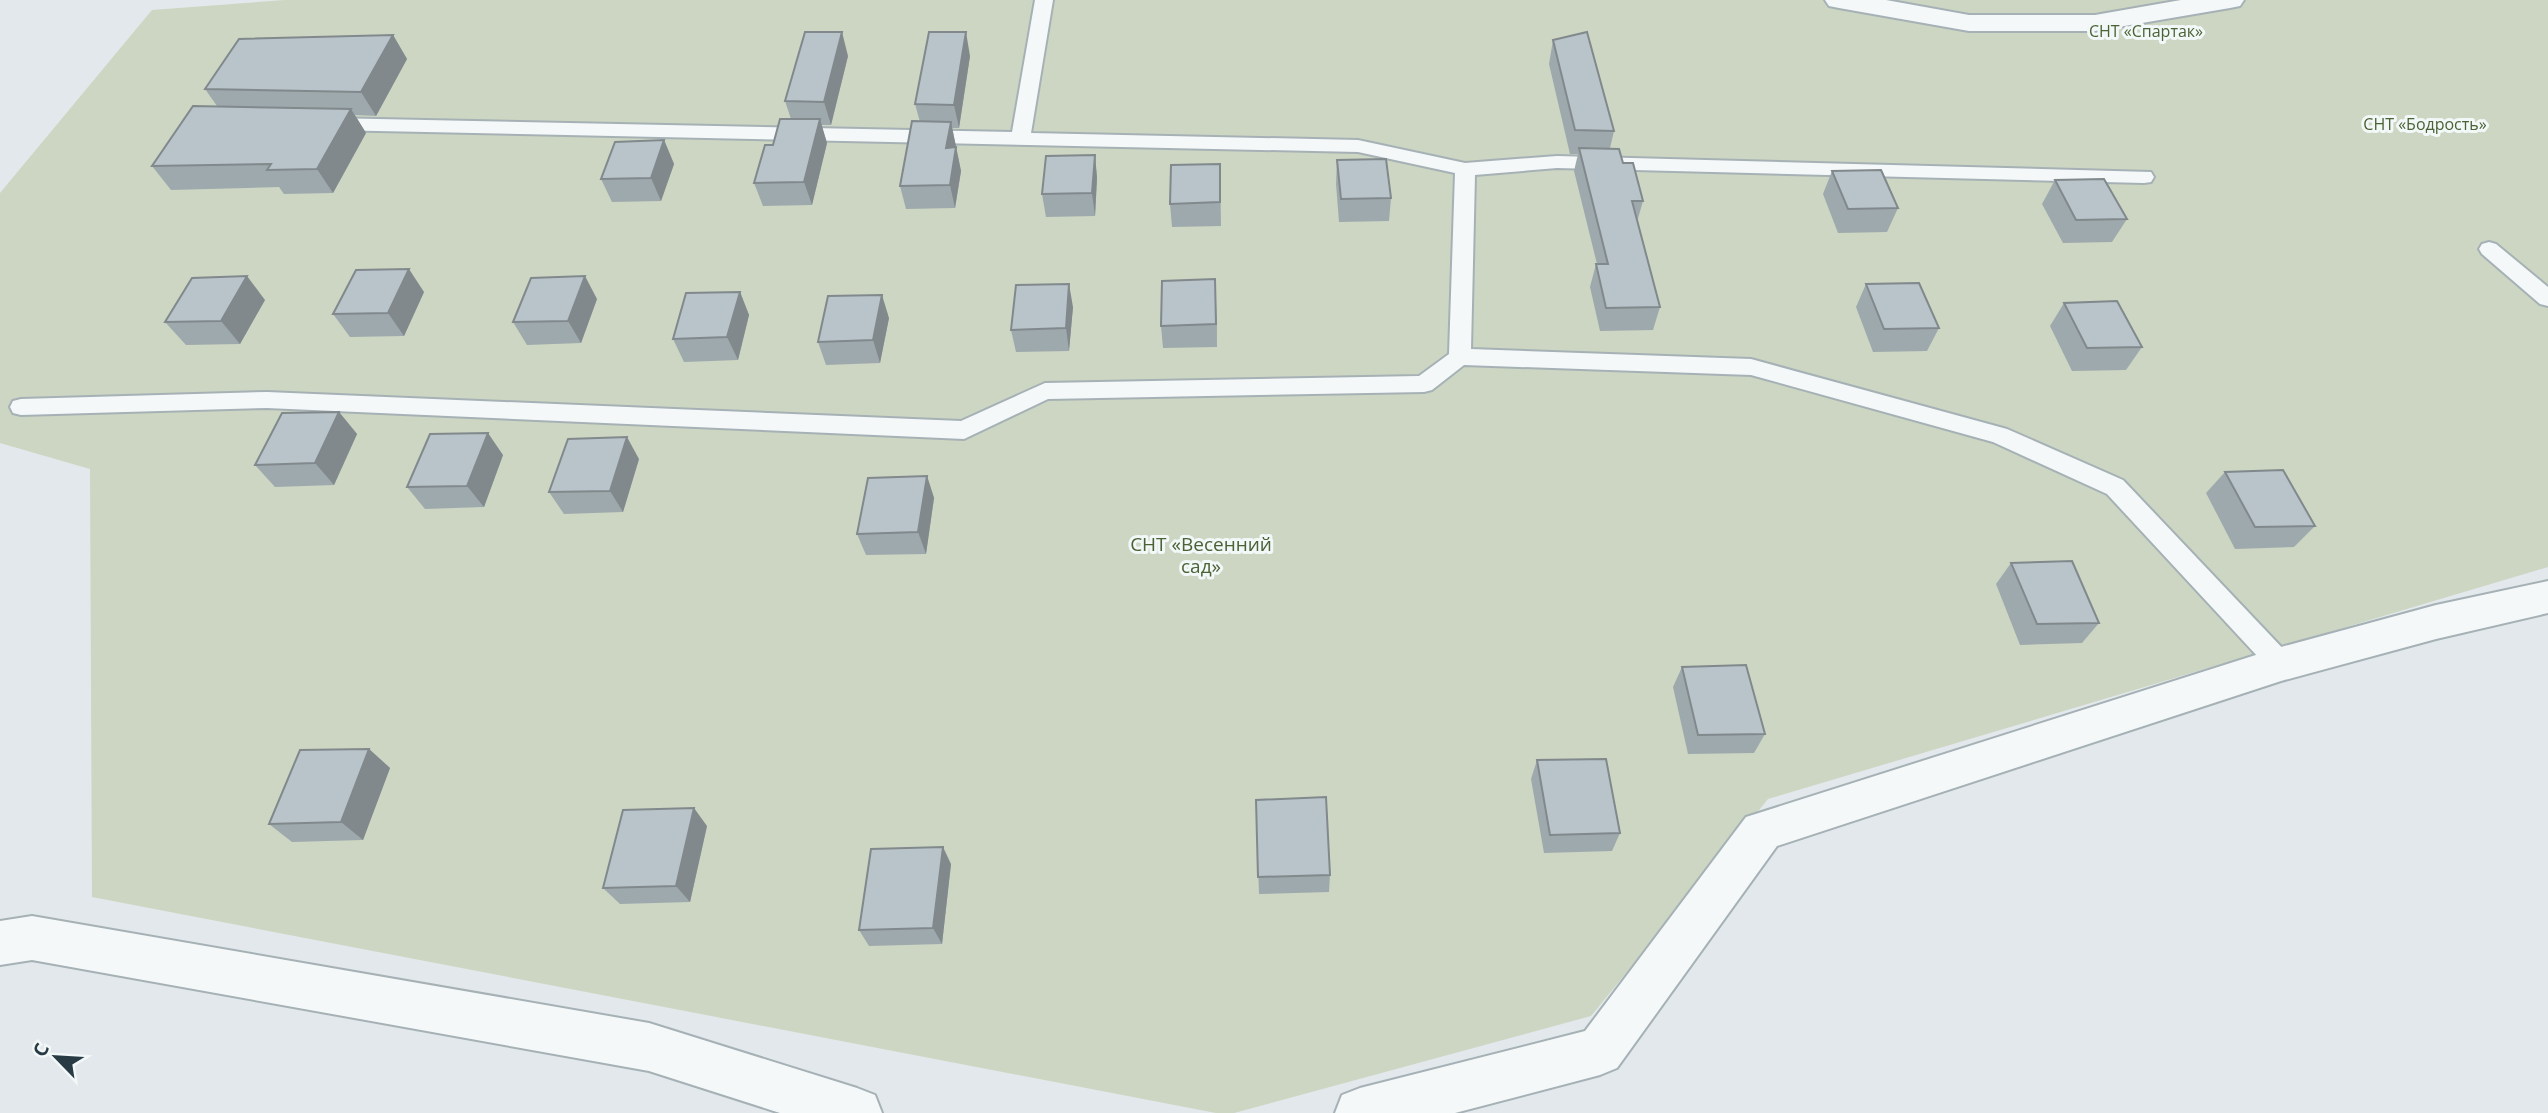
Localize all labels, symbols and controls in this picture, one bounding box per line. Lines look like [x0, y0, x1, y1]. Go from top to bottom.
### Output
park label: СНТ «Спартак» [2089, 20, 2203, 42]
park label: СНТ «Бодрость» [2363, 113, 2487, 135]
park label: СНТ «Весенний сад» [1130, 531, 1272, 579]
north arrow [21, 1022, 91, 1092]
text: С [26, 1039, 55, 1061]

